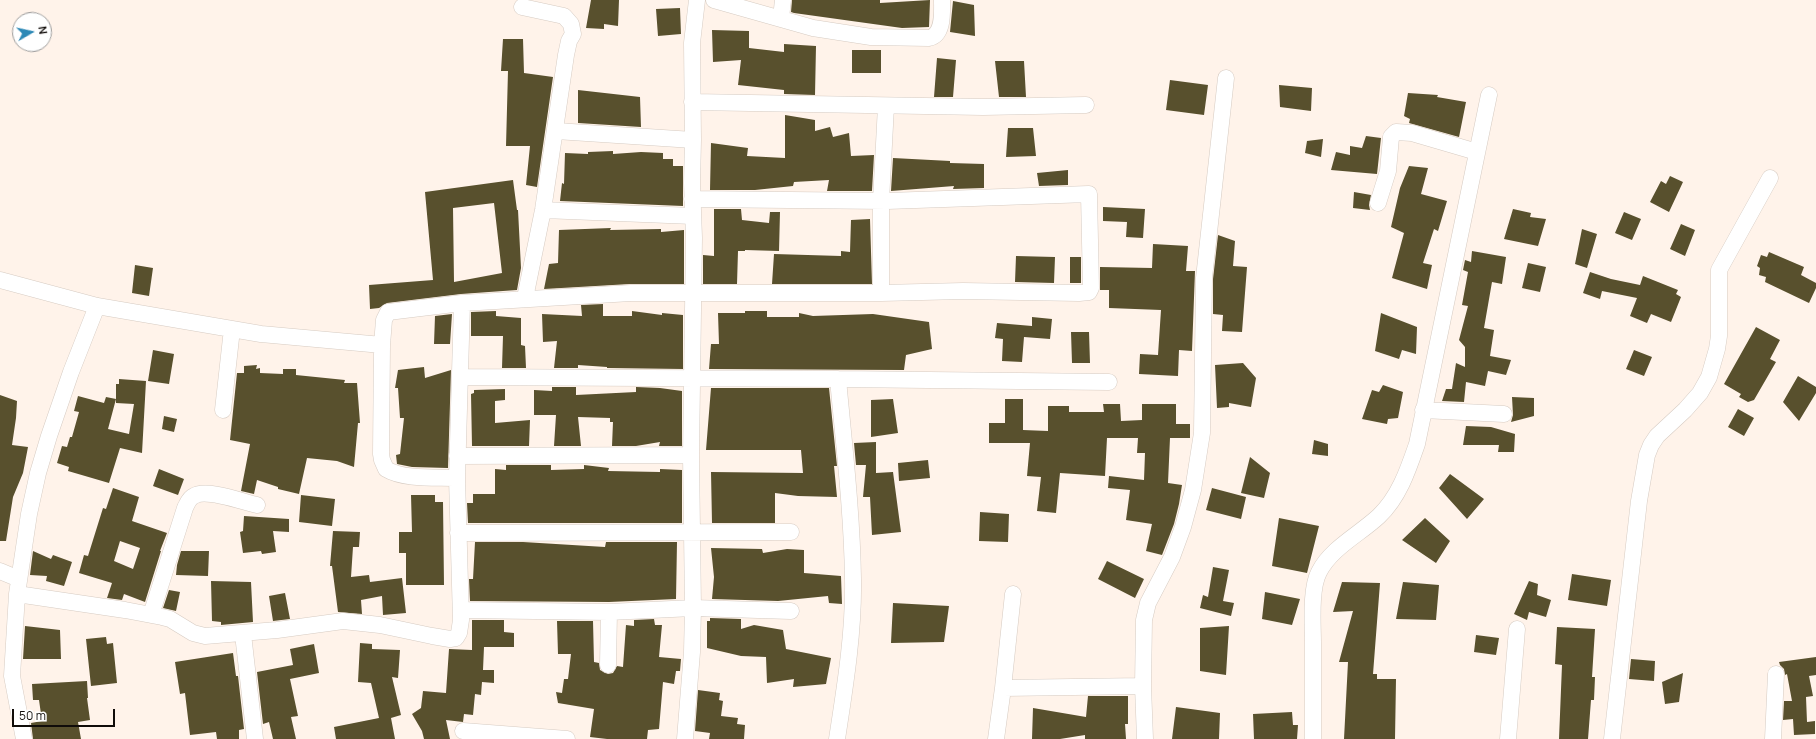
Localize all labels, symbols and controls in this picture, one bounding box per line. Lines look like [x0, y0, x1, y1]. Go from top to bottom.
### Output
north arrow [12, 12, 52, 52]
text: N [35, 25, 51, 35]
scale bar [14, 701, 117, 727]
text: 50 m [19, 707, 46, 724]

